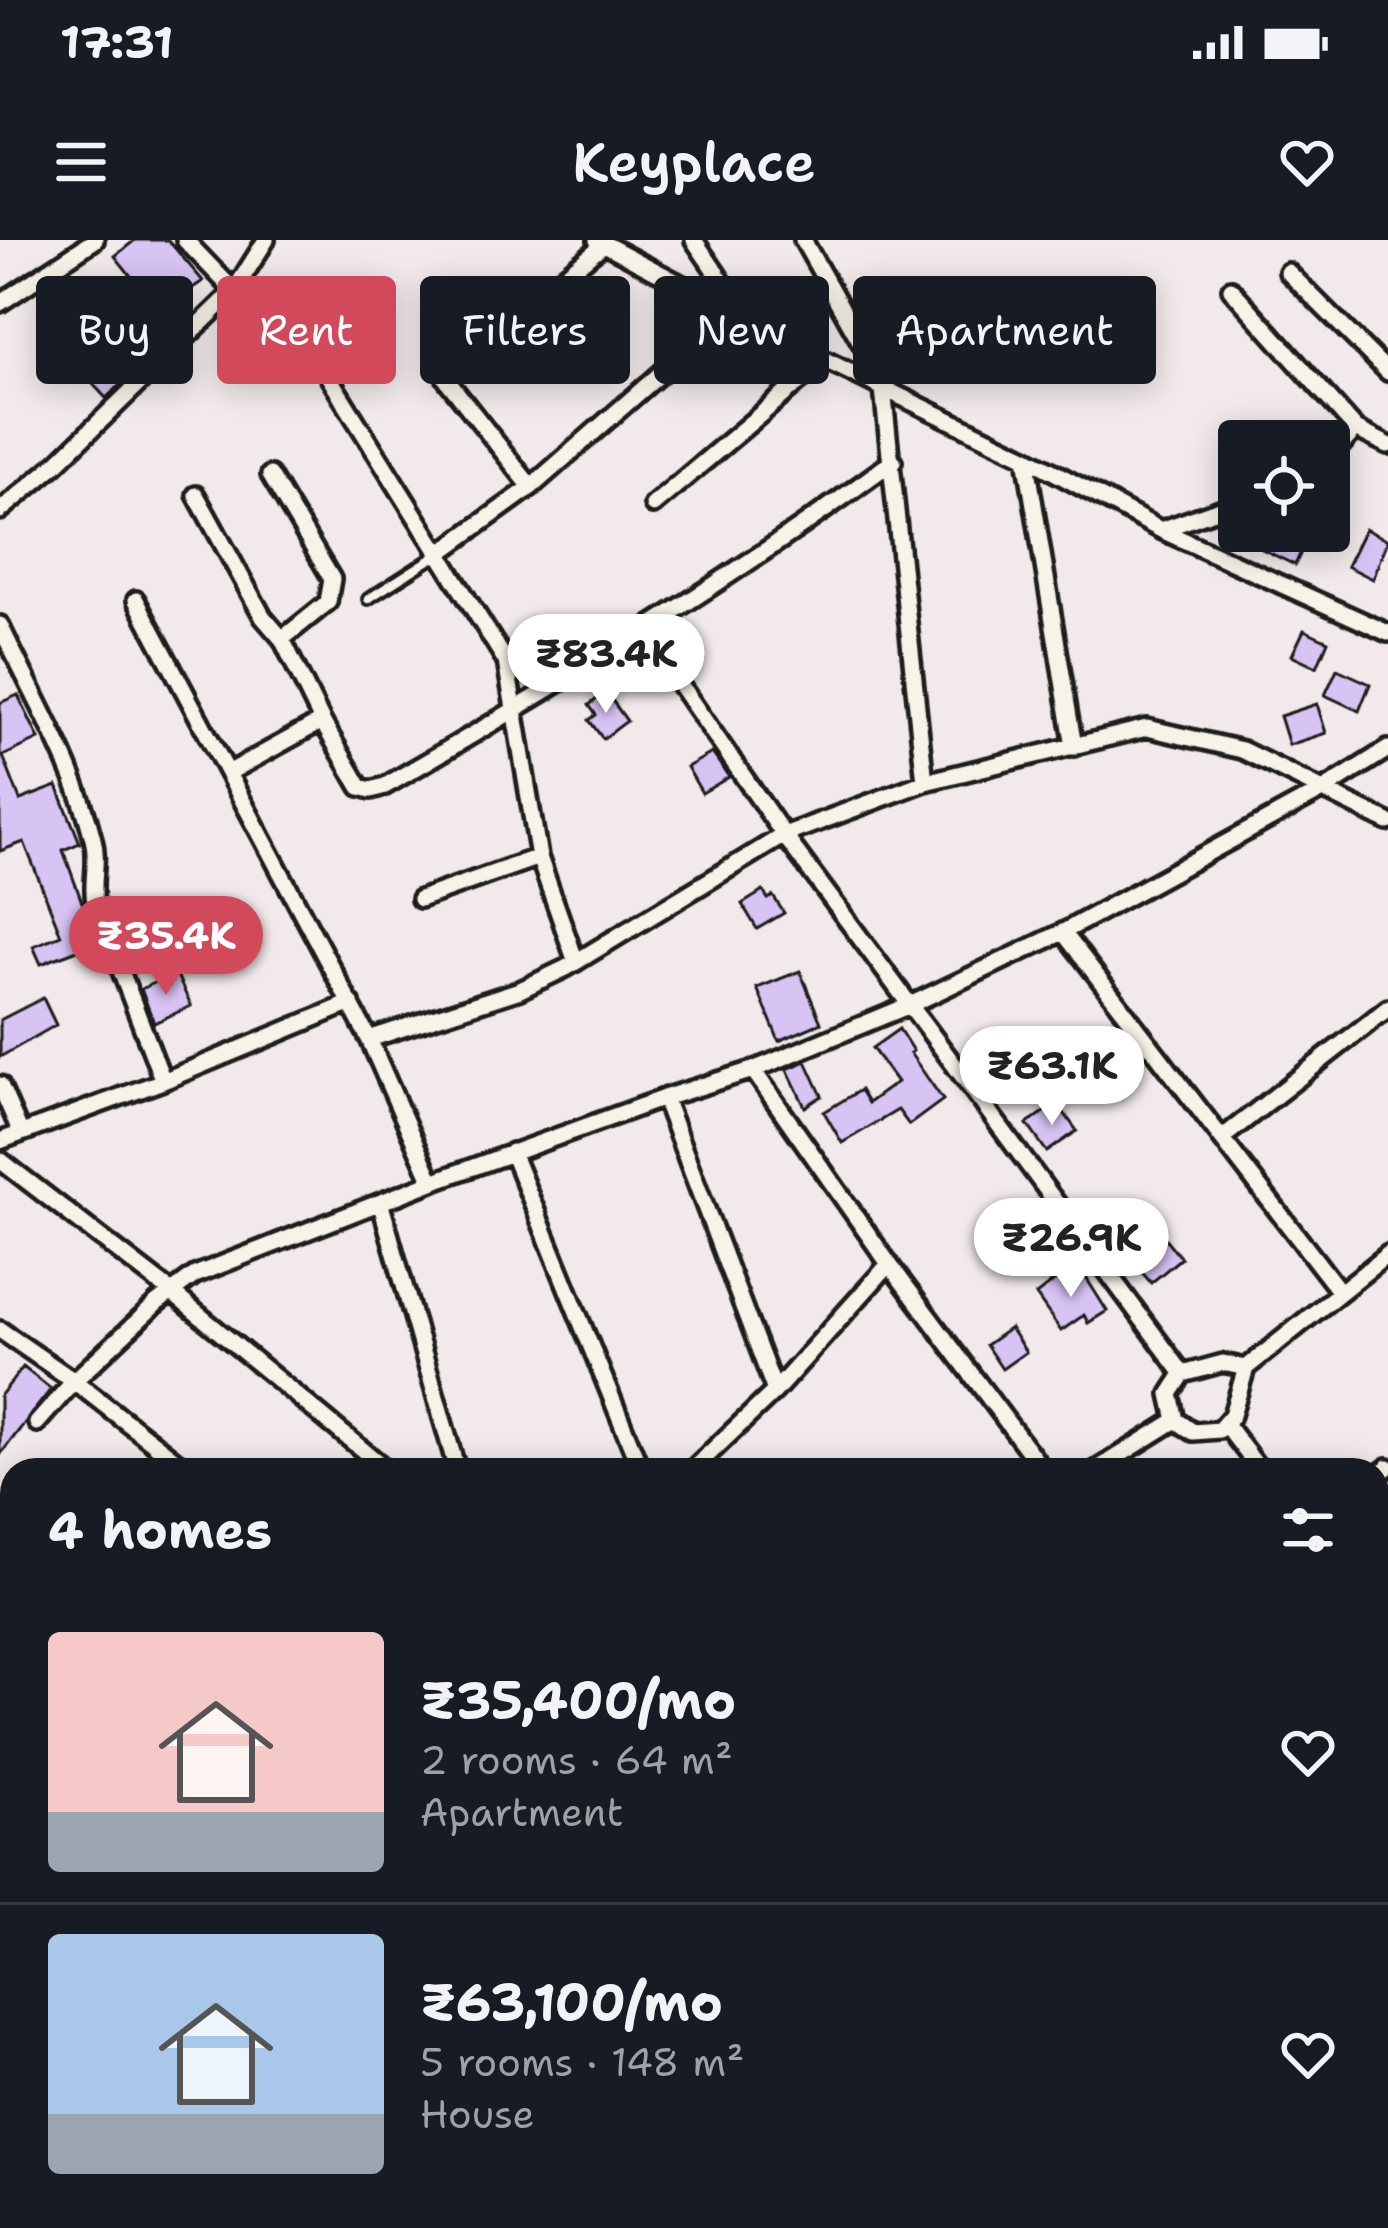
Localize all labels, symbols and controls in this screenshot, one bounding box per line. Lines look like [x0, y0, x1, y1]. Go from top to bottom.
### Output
text: 17:31 [60, 12, 173, 72]
text: Keyplace [572, 126, 816, 198]
icon: menu [48, 129, 114, 195]
icon: heart [1274, 129, 1340, 195]
chip: Buy [36, 276, 193, 384]
chip: Rent [217, 276, 396, 384]
chip: Filters [420, 276, 630, 384]
chip: New [654, 276, 829, 384]
chip: Apartment [853, 276, 1156, 384]
map controls [1218, 420, 1350, 552]
button: locate [1218, 420, 1350, 552]
pin: ₹83.4K [508, 614, 704, 716]
text: ₹83.4K [535, 627, 677, 679]
pin: ₹35.4K [68, 896, 264, 998]
text: ₹35.4K [96, 909, 236, 961]
pin: ₹63.1K [954, 1026, 1150, 1128]
text: ₹63.1K [986, 1039, 1118, 1091]
pin: ₹26.9K [973, 1198, 1169, 1300]
text: ₹26.9K [1001, 1211, 1141, 1263]
text: 4 homes [48, 1496, 272, 1564]
icon: filters [1275, 1497, 1341, 1563]
text: ₹35,400/mo [420, 1666, 736, 1734]
icon: home [144, 1680, 288, 1824]
icon: heart [1275, 1719, 1341, 1785]
text: 2 rooms · 64 m² [420, 1734, 733, 1786]
text: Apartment [420, 1786, 623, 1838]
text: ₹63,100/mo [420, 1968, 723, 2036]
icon: home [144, 1982, 288, 2126]
icon: heart [1275, 2021, 1341, 2087]
text: 5 rooms · 148 m² [420, 2036, 744, 2088]
text: House [420, 2088, 535, 2140]

